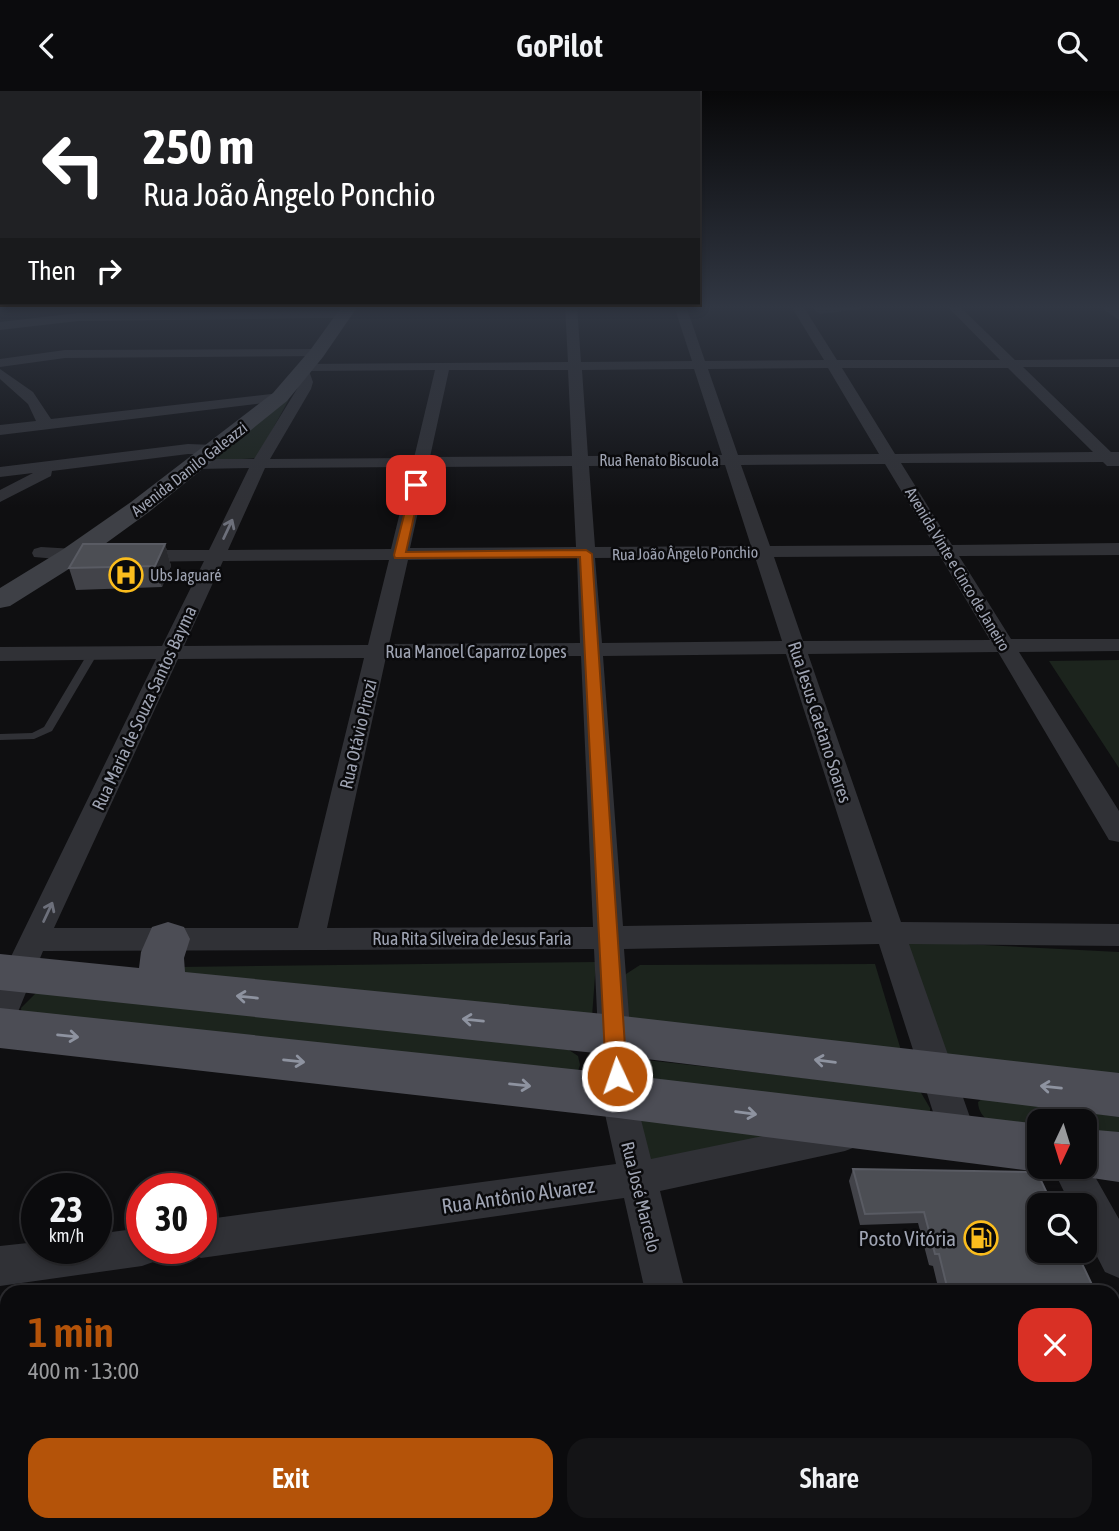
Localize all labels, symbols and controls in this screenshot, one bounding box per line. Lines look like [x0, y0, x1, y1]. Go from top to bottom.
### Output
icon: back [28, 27, 66, 65]
text: GoPilot [516, 27, 603, 64]
icon: search [1053, 27, 1091, 65]
text: 250 m [143, 118, 254, 174]
icon: left [28, 119, 119, 210]
text: Rua João Ângelo Ponchio [143, 176, 435, 213]
icon: right [90, 252, 128, 290]
text: Then [28, 256, 76, 286]
street label: Avenida Danilo Galeazzi [128, 418, 250, 520]
street label: Rua Renato Biscuola [599, 451, 719, 469]
pin [386, 455, 446, 515]
icon: arrive [397, 466, 435, 504]
street label: Avenida Vinte e Cinco de Janeiro [902, 484, 1014, 654]
one-way arrow [222, 519, 236, 540]
street label: Rua João Ângelo Ponchio [612, 543, 758, 564]
hospital icon: Ubs Jaguaré [107, 556, 145, 594]
place label: Ubs Jaguaré [150, 566, 221, 585]
street label: Rua Maria de Souza Santos Bayma [87, 602, 201, 814]
street label: Rua Jesus Caetano Soares [784, 639, 856, 805]
street label: Rua Manoel Caparroz Lopes [385, 641, 567, 662]
street label: Rua Otávio Pirozi [335, 677, 381, 791]
one-way arrow [41, 902, 55, 923]
street label: Rua Rita Silveira de Jesus Faria [372, 928, 572, 949]
one-way arrow [236, 990, 259, 1003]
one-way arrow [462, 1013, 485, 1026]
one-way arrow [56, 1030, 79, 1043]
position arrow [580, 1039, 654, 1113]
one-way arrow [282, 1054, 305, 1067]
one-way arrow [814, 1054, 837, 1067]
one-way arrow [508, 1079, 531, 1092]
one-way arrow [1040, 1080, 1063, 1093]
one-way arrow [734, 1106, 757, 1119]
north arrow [1027, 1109, 1097, 1179]
map controls [1027, 1109, 1097, 1263]
street label: Rua José Marcelo [617, 1139, 665, 1255]
street label: Rua Antônio Alvarez [440, 1172, 597, 1218]
speed limit sign: 30 [126, 1173, 217, 1264]
text: 23 [50, 1189, 83, 1229]
button: search [1027, 1193, 1097, 1263]
fuel station icon: Posto Vitória [962, 1219, 1000, 1257]
text: km/h [49, 1225, 84, 1246]
place label: Posto Vitória [858, 1226, 956, 1250]
text: 1 min [28, 1308, 114, 1356]
button: close [1018, 1308, 1092, 1382]
text: 400 m · 13:00 [28, 1358, 139, 1384]
button: Exit [28, 1438, 553, 1518]
button: Share [567, 1438, 1092, 1518]

